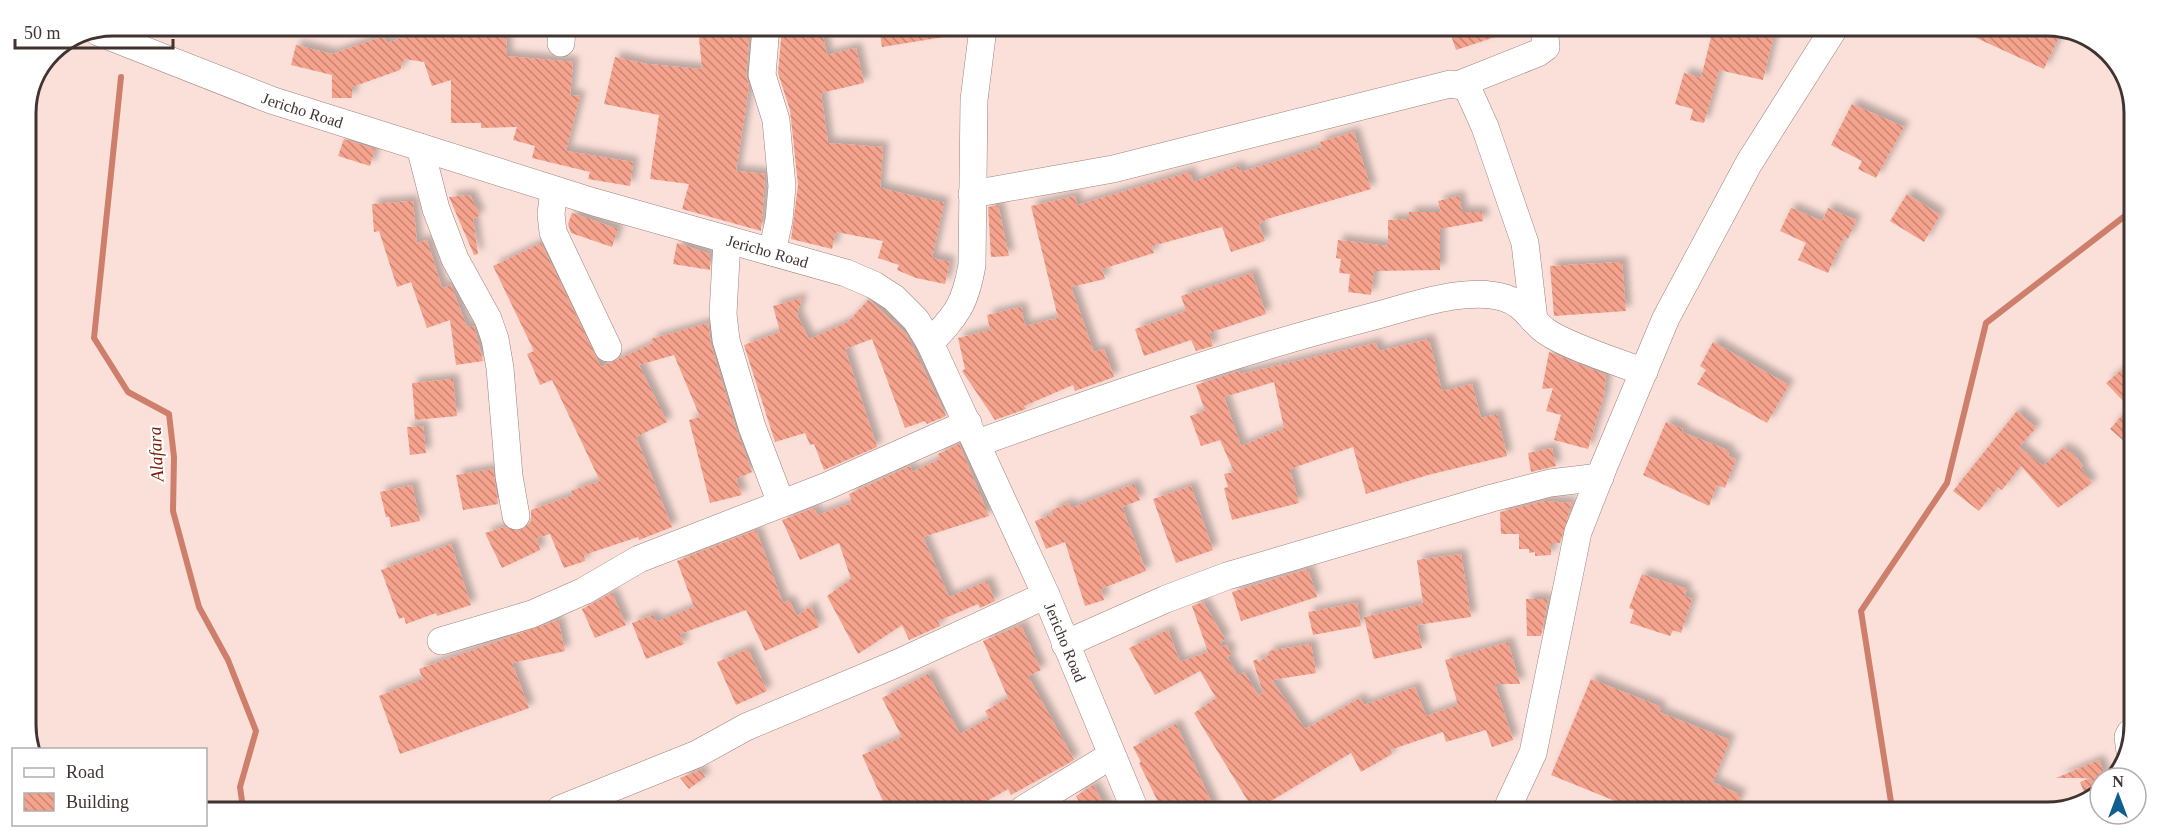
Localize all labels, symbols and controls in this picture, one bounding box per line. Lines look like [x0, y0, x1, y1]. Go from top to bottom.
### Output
scale bar [15, 12, 172, 50]
text: 50 m [24, 23, 61, 43]
street label: Jericho Road [260, 89, 345, 131]
street label: Jericho Road [725, 231, 810, 270]
water label: Alafara [145, 426, 167, 483]
street label: Jericho Road [1042, 600, 1089, 684]
legend [12, 748, 207, 826]
text: Road [66, 762, 104, 782]
north arrow [2088, 766, 2148, 826]
text: N [2112, 773, 2124, 790]
text: Building [66, 792, 129, 812]

